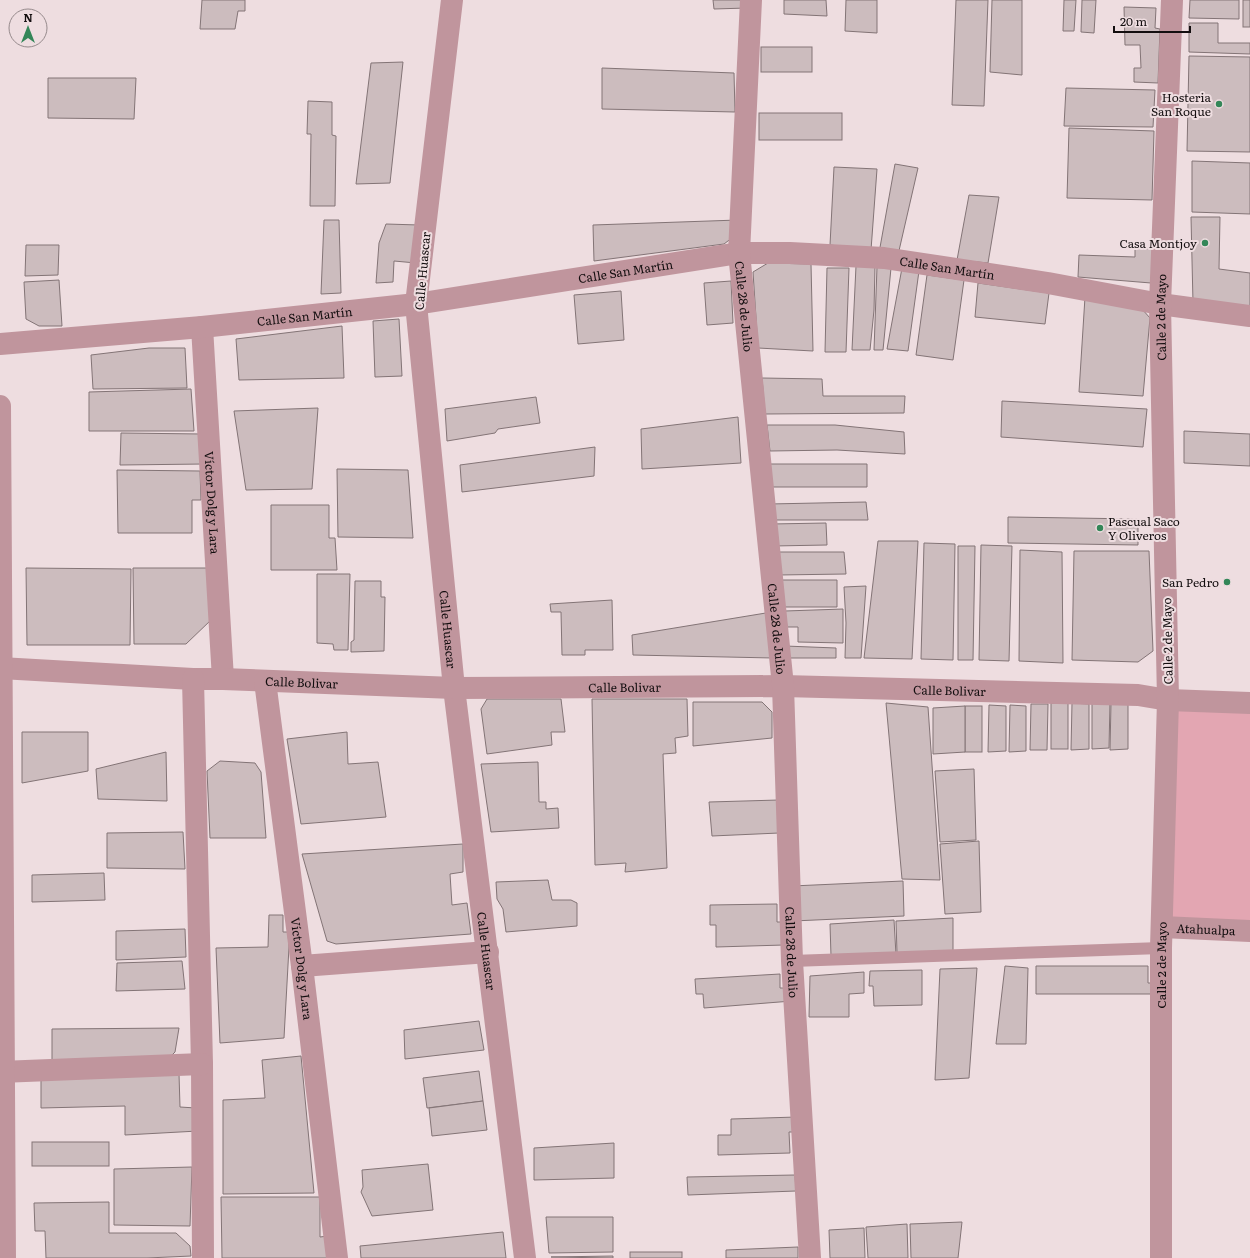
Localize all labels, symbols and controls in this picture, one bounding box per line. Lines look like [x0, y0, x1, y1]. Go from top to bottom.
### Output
north arrow [8, 8, 48, 48]
scale bar [1114, 8, 1190, 34]
text: N [23, 9, 33, 25]
text: 20 m [1120, 12, 1147, 30]
place label: Hosteria San Roque [1151, 88, 1212, 120]
marker: Hosteria San Roque [1214, 99, 1224, 109]
street label: Calle Huascar [410, 231, 434, 311]
place label: Casa Montjoy [1119, 234, 1197, 252]
marker: Casa Montjoy [1200, 238, 1210, 248]
street label: Calle San Martín [898, 252, 996, 284]
street label: Calle San Martín [577, 255, 674, 287]
street label: Calle 28 de Julio [731, 260, 758, 353]
street label: Calle 2 de Mayo [1151, 273, 1170, 361]
street label: Calle San Martín [256, 302, 353, 330]
street label: Víctor Dolg y Lara [200, 451, 225, 555]
place label: Pascual Saco Y Oliveros [1108, 512, 1180, 544]
marker: Pascual Saco Y Oliveros [1095, 523, 1105, 533]
place label: San Pedro [1162, 573, 1219, 591]
marker: San Pedro [1222, 577, 1232, 587]
street label: Calle 28 de Julio [764, 582, 791, 675]
street label: Calle Huascar [435, 589, 461, 670]
street label: Calle 2 de Mayo [1157, 597, 1177, 685]
street label: Calle Bolivar [265, 672, 339, 692]
street label: Calle Bolivar [588, 678, 661, 696]
street label: Calle Bolivar [913, 680, 986, 700]
street label: Calle 28 de Julio [781, 906, 803, 998]
street label: Calle Huascar [473, 911, 501, 991]
street label: Víctor Dolg y Lara [287, 916, 317, 1021]
street label: Atahualpa [1176, 919, 1236, 939]
street label: Calle 2 de Mayo [1152, 921, 1171, 1008]

